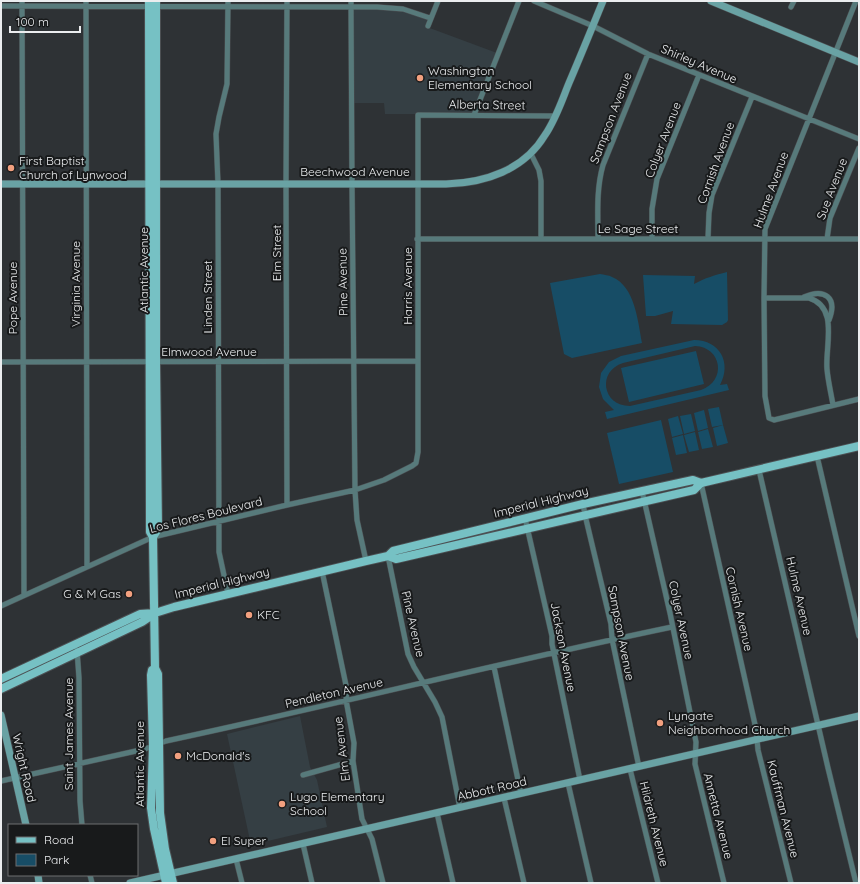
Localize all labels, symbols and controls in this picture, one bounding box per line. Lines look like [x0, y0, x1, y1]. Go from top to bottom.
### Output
scale bar [10, 8, 80, 34]
text: 100 m [16, 14, 49, 29]
street label: Shirley Avenue [659, 41, 740, 86]
place label: Washington Elementary School [428, 63, 532, 92]
street label: Sampson Avenue [586, 70, 635, 165]
marker: Washington Elementary School [415, 73, 425, 83]
street label: Alberta Street [449, 96, 525, 113]
street label: Colyer Avenue [641, 100, 684, 180]
street label: Cornish Avenue [694, 120, 737, 206]
street label: Hulme Avenue [750, 149, 791, 230]
place label: First Baptist Church of Lynwood [19, 153, 127, 182]
street label: Sue Avenue [813, 156, 850, 222]
marker: First Baptist Church of Lynwood [6, 163, 16, 173]
street label: Beechwood Avenue [300, 164, 410, 179]
street label: Le Sage Street [598, 221, 678, 236]
street label: Elm Street [269, 225, 284, 281]
street label: Atlantic Avenue [136, 227, 151, 313]
street label: Virginia Avenue [68, 241, 83, 327]
street label: Harris Avenue [400, 247, 415, 325]
street label: Pine Avenue [334, 248, 351, 316]
street label: Pope Avenue [5, 261, 20, 334]
street label: Linden Street [200, 261, 215, 333]
street label: Elmwood Avenue [161, 344, 257, 359]
street label: Imperial Highway [492, 482, 590, 521]
street label: Los Flores Boulevard [148, 493, 264, 536]
street label: Hulme Avenue [783, 555, 816, 637]
street label: Imperial Highway [173, 563, 271, 602]
street label: Cornish Avenue [723, 565, 757, 653]
street label: Colyer Avenue [666, 579, 697, 661]
street label: Sampson Avenue [605, 584, 638, 682]
place label: G & M Gas [63, 586, 121, 601]
marker: G & M Gas [124, 589, 134, 599]
street label: Pine Avenue [399, 589, 428, 659]
street label: Jackson Avenue [547, 601, 580, 693]
place label: KFC [257, 607, 280, 622]
marker: KFC [244, 610, 254, 620]
street label: Pendleton Avenue [284, 674, 384, 711]
street label: Saint James Avenue [61, 677, 76, 790]
place label: Lyngate Neighborhood Church [668, 708, 790, 737]
street label: Elm Avenue [330, 716, 353, 782]
marker: Lyngate Neighborhood Church [655, 718, 665, 728]
street label: Atlantic Avenue [132, 721, 147, 807]
street label: Wright Road [9, 732, 40, 804]
place label: McDonald's [186, 748, 251, 763]
marker: McDonald's [173, 751, 183, 761]
street label: Kauffman Avenue [764, 758, 803, 860]
street label: Annetta Avenue [701, 771, 736, 861]
street label: Abbott Road [456, 773, 528, 804]
street label: Hildreth Avenue [637, 780, 672, 868]
place label: Lugo Elementary School [290, 789, 385, 818]
marker: Lugo Elementary School [277, 799, 287, 809]
legend [8, 824, 138, 876]
text: Road [44, 832, 74, 847]
place label: El Super [221, 833, 266, 848]
marker: El Super [208, 836, 218, 846]
text: Park [44, 852, 69, 867]

